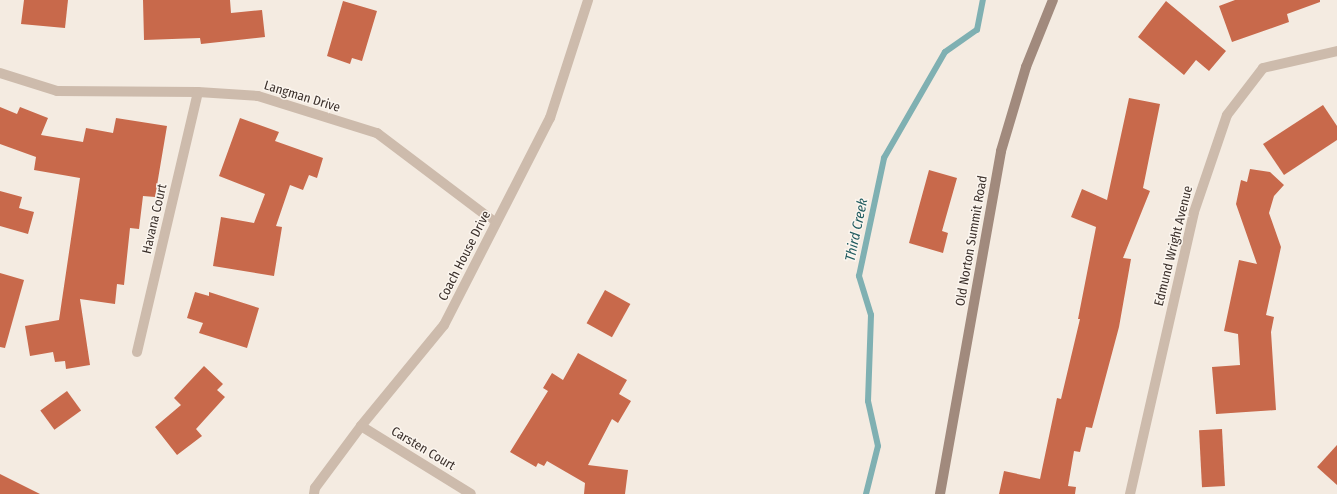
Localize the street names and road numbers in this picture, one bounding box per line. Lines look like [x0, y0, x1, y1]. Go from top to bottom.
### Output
street label: Langman Drive [262, 78, 342, 116]
street label: Old Norton Summit Road [953, 174, 991, 308]
street label: Havana Court [139, 183, 171, 255]
street label: Edmund Wright Avenue [1152, 184, 1196, 308]
street label: Coach House Drive [436, 208, 494, 304]
street label: Carsten Court [388, 424, 458, 474]

